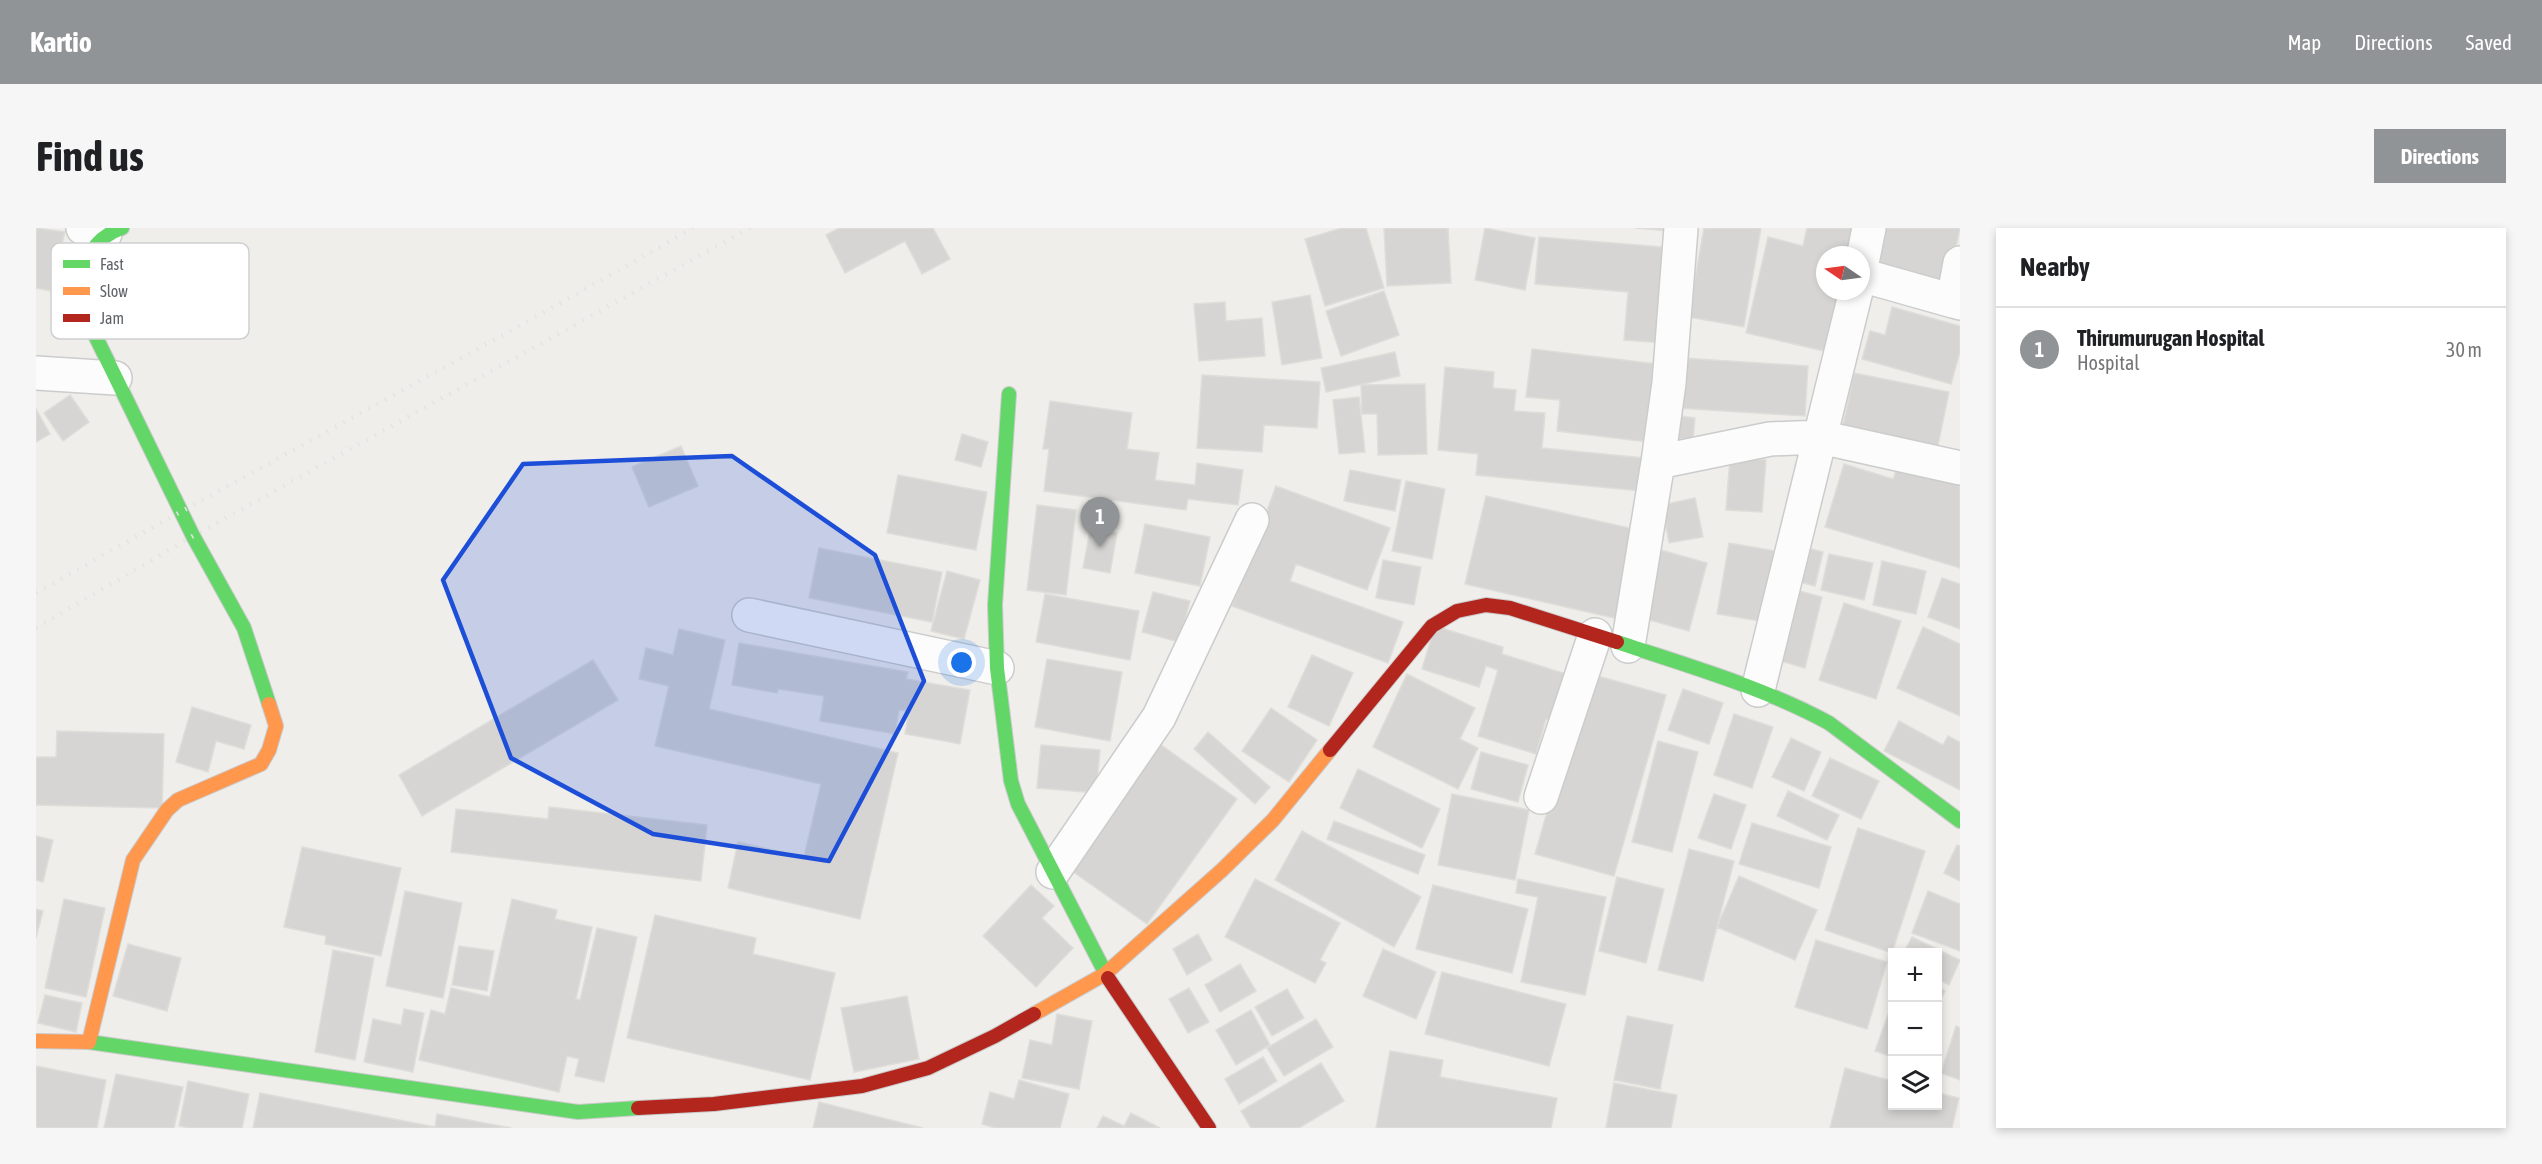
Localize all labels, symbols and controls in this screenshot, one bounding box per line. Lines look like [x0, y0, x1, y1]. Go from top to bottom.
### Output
text: Kartio [30, 26, 92, 58]
text: Map [2287, 30, 2321, 54]
text: Directions [2354, 30, 2433, 54]
text: Saved [2466, 30, 2512, 54]
button: Directions [2374, 129, 2506, 183]
text: Find us [36, 132, 144, 180]
legend [51, 243, 249, 339]
north arrow [1816, 246, 1870, 300]
text: Nearby [2020, 252, 2090, 282]
text: Fast [100, 255, 124, 273]
text: Slow [100, 282, 128, 300]
text: Jam [100, 309, 124, 327]
text: Thirumurugan Hospital [2077, 325, 2264, 351]
text: 1 [2035, 338, 2044, 361]
text: 30 m [2446, 338, 2482, 361]
text: Hospital [2077, 351, 2140, 374]
pin: 1 [1080, 498, 1120, 547]
your location [947, 648, 976, 677]
map controls [1888, 948, 1942, 1110]
button: + [1888, 948, 1942, 1002]
button: − [1888, 1002, 1942, 1056]
button: layers [1888, 1056, 1942, 1110]

